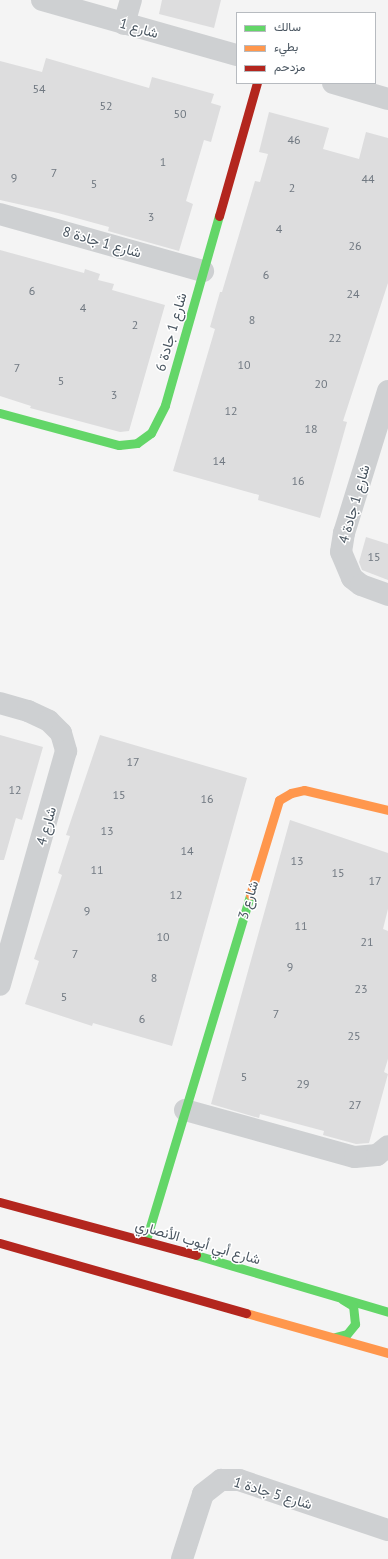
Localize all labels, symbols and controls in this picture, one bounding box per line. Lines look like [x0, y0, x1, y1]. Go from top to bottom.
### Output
legend [236, 12, 376, 84]
street label: شارع 1 [118, 14, 160, 42]
text: سالك [274, 19, 301, 34]
text: بطيء [274, 39, 298, 54]
text: مزدحم [274, 59, 305, 74]
house number: 54 [32, 82, 46, 96]
house number: 52 [99, 99, 113, 113]
house number: 50 [173, 107, 187, 121]
house number: 46 [287, 133, 301, 147]
house number: 1 [160, 155, 166, 169]
house number: 7 [51, 166, 57, 180]
house number: 9 [11, 171, 17, 185]
house number: 44 [361, 172, 375, 186]
house number: 5 [91, 177, 97, 191]
house number: 2 [289, 181, 295, 195]
house number: 3 [148, 210, 154, 224]
house number: 4 [276, 222, 282, 236]
street label: شارع 1 جادة 8 [61, 223, 143, 261]
house number: 26 [348, 239, 362, 253]
house number: 6 [263, 268, 269, 282]
house number: 6 [29, 284, 35, 298]
house number: 24 [346, 287, 360, 301]
street label: شارع 1 جادة 6 [152, 291, 190, 373]
house number: 4 [80, 301, 86, 315]
house number: 8 [249, 313, 255, 327]
house number: 2 [132, 318, 138, 332]
house number: 22 [328, 331, 342, 345]
house number: 10 [237, 358, 251, 372]
house number: 7 [14, 361, 20, 375]
house number: 5 [58, 374, 64, 388]
house number: 20 [314, 377, 328, 391]
house number: 3 [111, 388, 117, 402]
house number: 12 [224, 404, 238, 418]
house number: 18 [304, 422, 318, 436]
house number: 14 [212, 454, 226, 468]
street label: شارع 1 جادة 4 [335, 463, 373, 545]
house number: 16 [291, 474, 305, 488]
house number: 15 [367, 550, 381, 564]
house number: 17 [126, 755, 140, 769]
house number: 12 [8, 783, 22, 797]
house number: 15 [112, 788, 126, 802]
house number: 16 [200, 792, 214, 806]
street label: شارع 4 [32, 805, 60, 847]
house number: 13 [100, 824, 114, 838]
house number: 14 [180, 844, 194, 858]
house number: 13 [290, 854, 304, 868]
house number: 11 [90, 863, 104, 877]
house number: 15 [331, 866, 345, 880]
house number: 17 [368, 874, 382, 888]
street label: شارع 3 [234, 879, 262, 921]
house number: 12 [169, 888, 183, 902]
house number: 9 [84, 904, 90, 918]
house number: 11 [294, 919, 308, 933]
house number: 10 [156, 930, 170, 944]
house number: 21 [360, 935, 374, 949]
house number: 7 [72, 947, 78, 961]
house number: 9 [287, 960, 293, 974]
house number: 8 [151, 971, 157, 985]
house number: 23 [354, 982, 368, 996]
house number: 5 [61, 990, 67, 1004]
house number: 7 [273, 1007, 279, 1021]
house number: 6 [139, 1012, 145, 1026]
house number: 25 [347, 1029, 361, 1043]
house number: 5 [241, 1070, 247, 1084]
house number: 29 [296, 1077, 310, 1091]
house number: 27 [348, 1098, 362, 1112]
street label: شارع أبي أيوب الأنصاري [133, 1216, 263, 1268]
street label: شارع 5 جادة 1 [232, 1473, 314, 1513]

